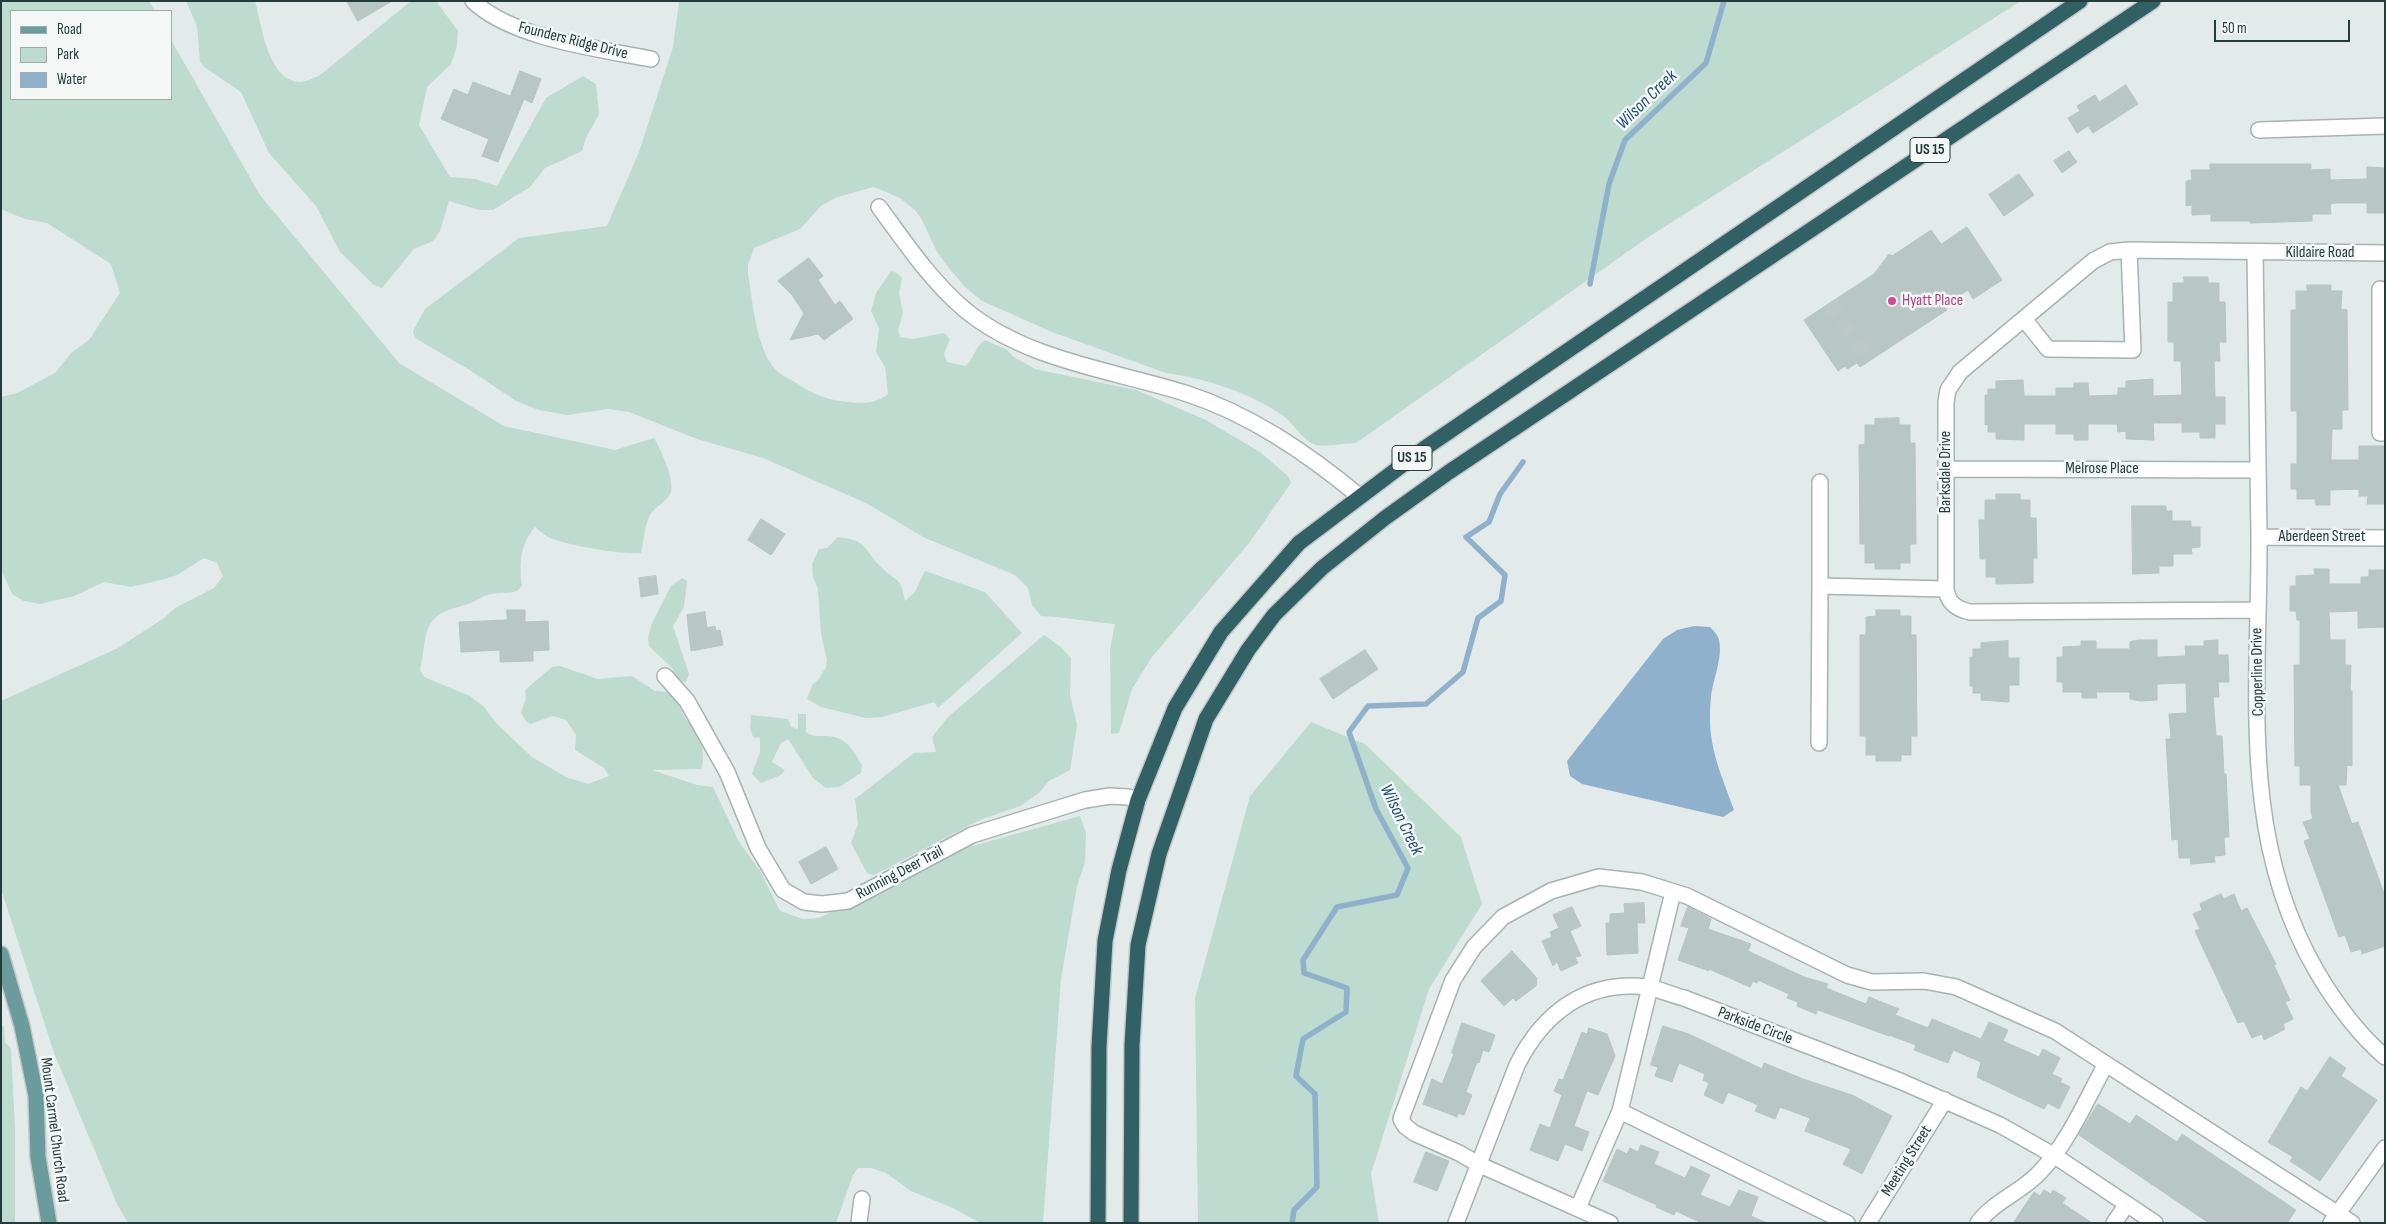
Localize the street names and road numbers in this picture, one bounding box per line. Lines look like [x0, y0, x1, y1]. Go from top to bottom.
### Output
street label: Founders Ridge Drive [516, 18, 630, 64]
road number: US 15 [1910, 138, 1950, 162]
street label: Kildaire Road [2285, 243, 2355, 263]
street label: Barksdale Drive [1936, 431, 1956, 513]
road number: US 15 [1392, 446, 1432, 470]
street label: Melrose Place [2065, 459, 2139, 479]
street label: Aberdeen Street [2278, 527, 2366, 547]
street label: Copperline Drive [2248, 628, 2268, 716]
street label: Running Deer Trail [853, 842, 947, 904]
street label: Parkside Circle [1715, 1003, 1795, 1049]
street label: Mount Carmel Church Road [36, 1056, 72, 1204]
street label: Meeting Street [1878, 1122, 1936, 1200]

